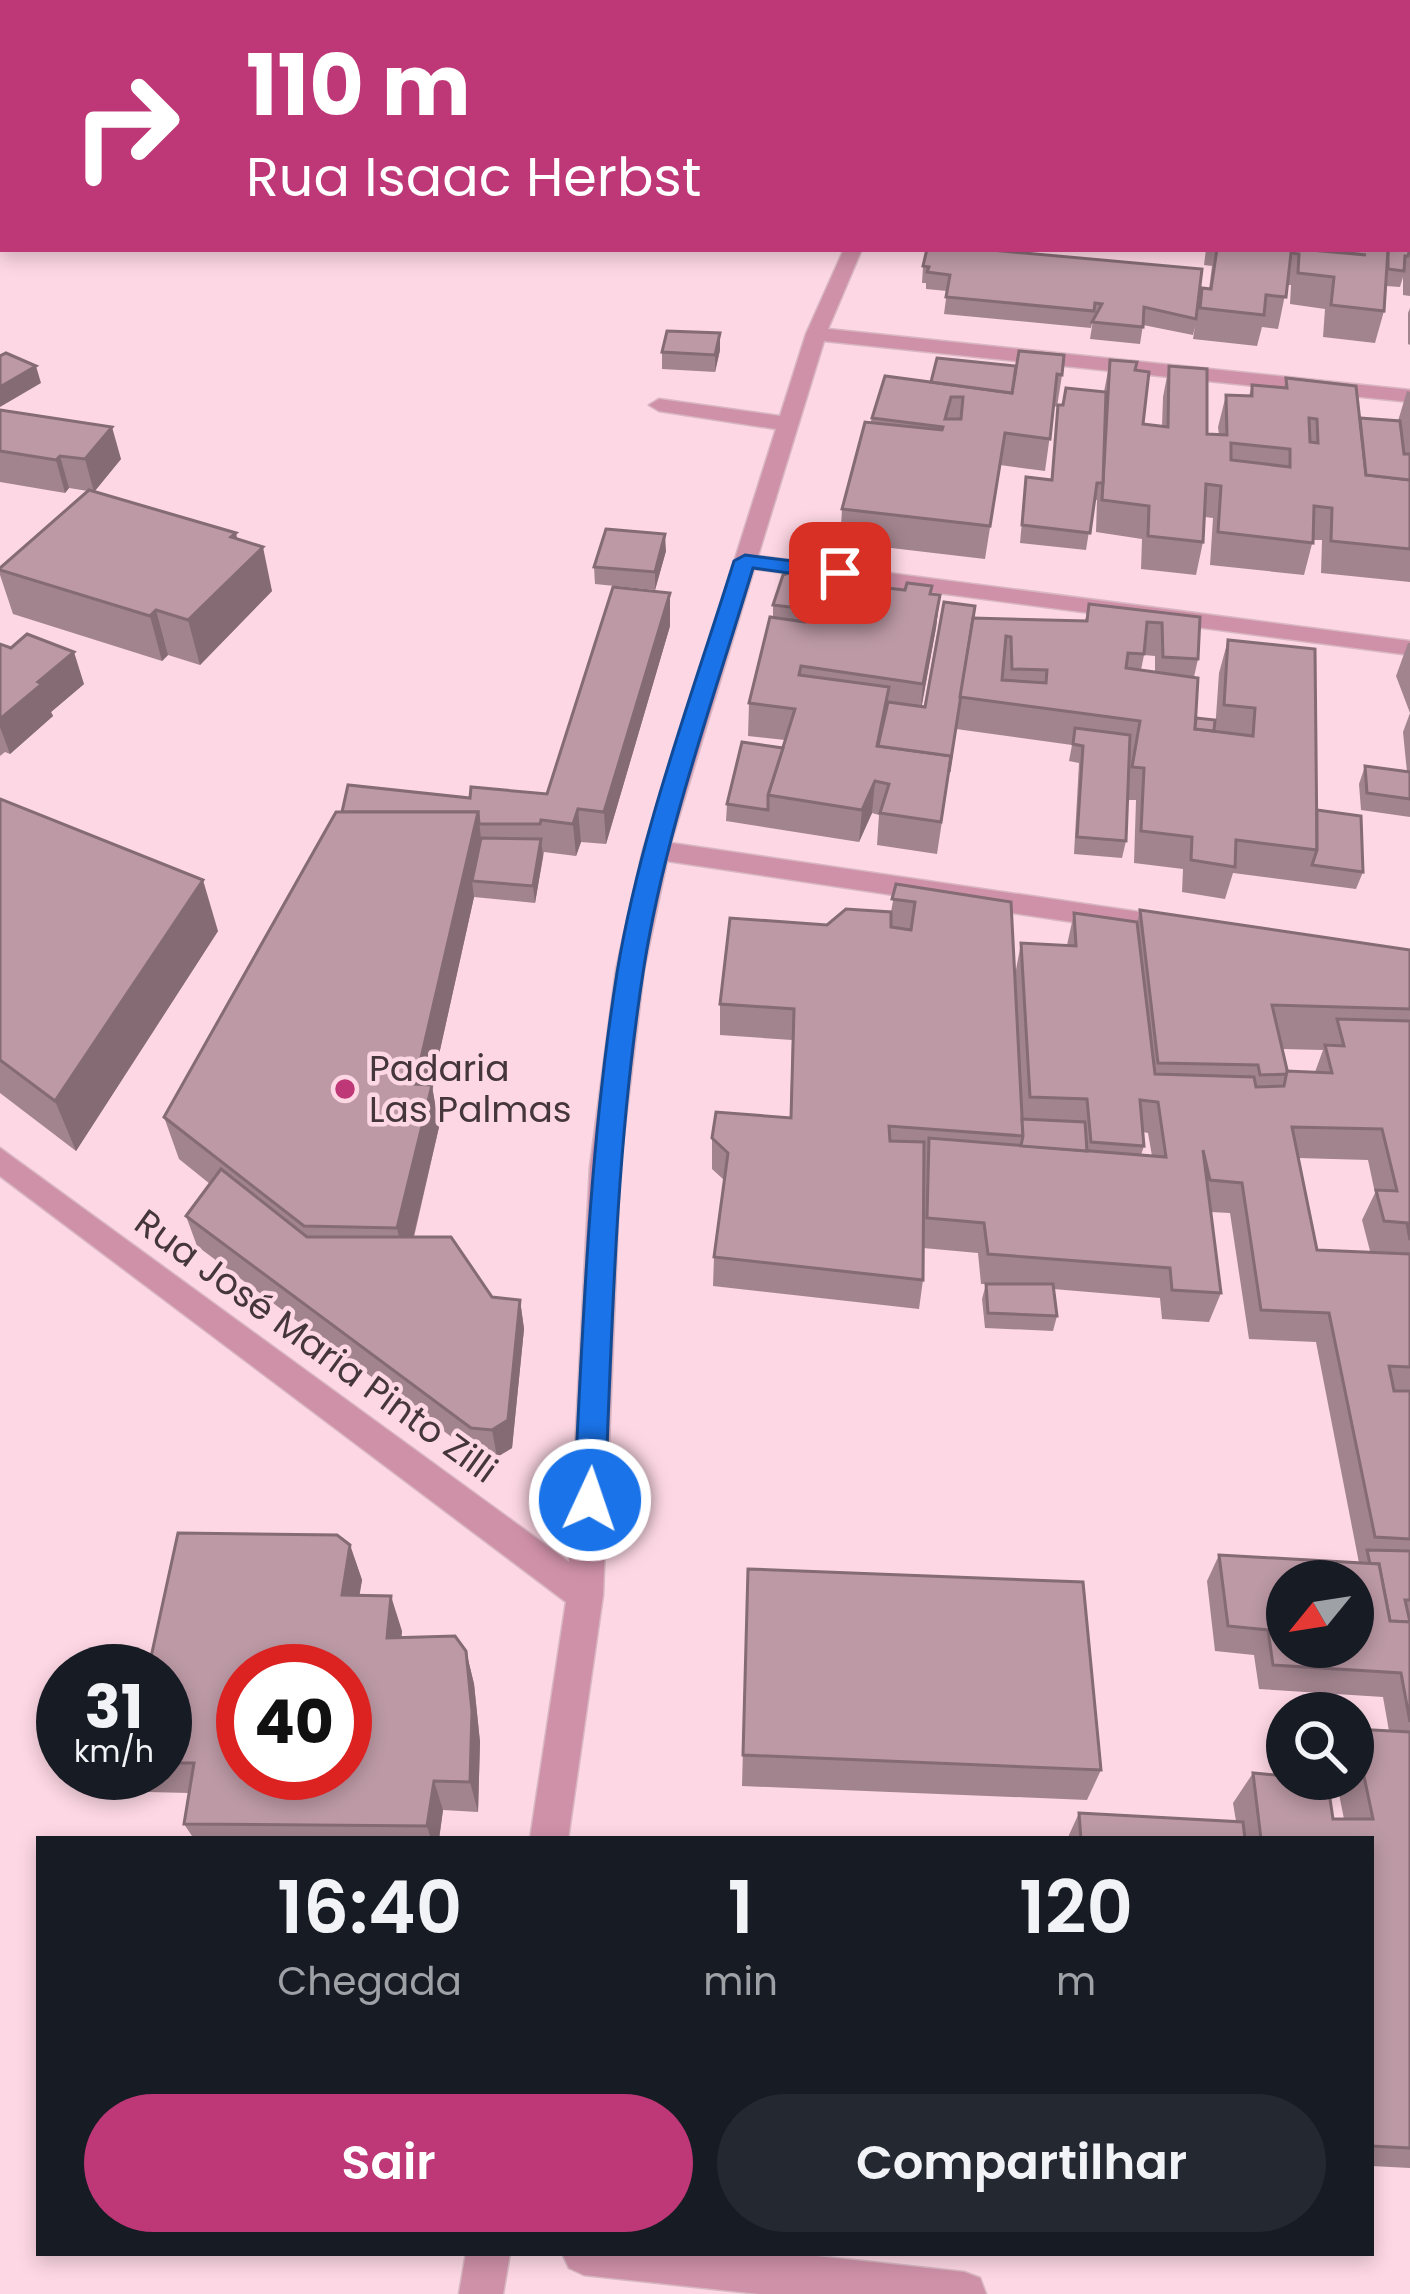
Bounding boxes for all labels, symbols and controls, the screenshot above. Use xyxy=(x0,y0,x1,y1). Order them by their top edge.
text: 110 m xyxy=(246,27,471,144)
icon: right xyxy=(48,48,204,204)
text: Rua Isaac Herbst xyxy=(246,139,701,215)
pin xyxy=(789,522,891,624)
icon: arrive xyxy=(807,540,873,606)
place label: Padaria Las Palmas xyxy=(369,1043,572,1135)
marker: Padaria Las Palmas xyxy=(332,1076,358,1102)
street label: Rua José Maria Pinto Zilli xyxy=(124,1197,508,1495)
position arrow xyxy=(527,1437,653,1563)
north arrow xyxy=(1266,1560,1374,1668)
map controls xyxy=(1266,1560,1374,1800)
speed limit sign: 40 xyxy=(216,1644,372,1800)
text: 31 xyxy=(85,1665,143,1749)
button: search xyxy=(1266,1692,1374,1800)
text: km/h xyxy=(74,1730,154,1773)
text: 16:40 xyxy=(277,1857,462,1958)
text: 1 xyxy=(728,1857,754,1958)
text: 120 xyxy=(1019,1857,1133,1958)
text: Chegada xyxy=(277,1954,462,2009)
text: min xyxy=(703,1954,778,2009)
text: m xyxy=(1056,1954,1096,2009)
button: Sair xyxy=(84,2094,693,2232)
button: Compartilhar xyxy=(717,2094,1326,2232)

